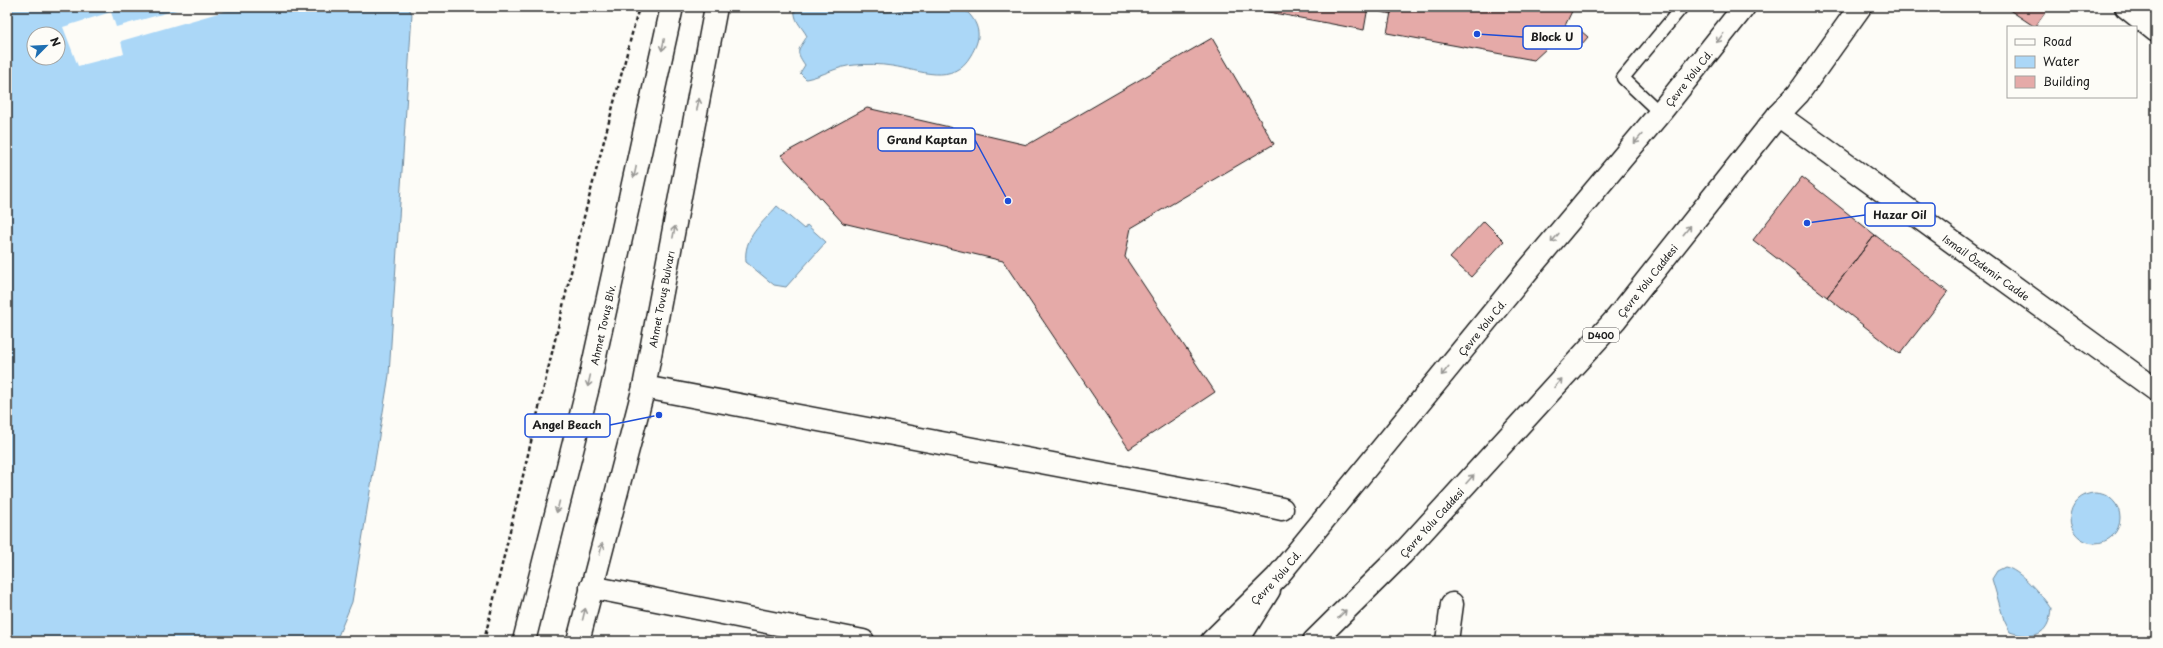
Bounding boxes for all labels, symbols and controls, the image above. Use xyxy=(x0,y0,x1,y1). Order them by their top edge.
north arrow xyxy=(26,26,66,66)
callout: Block U xyxy=(1523,26,1582,49)
legend xyxy=(2007,26,2137,98)
text: Block U xyxy=(1531,28,1573,45)
one-way arrow xyxy=(1716,32,1724,43)
text: Road xyxy=(2043,32,2072,50)
text: N xyxy=(46,34,65,49)
one-way arrow xyxy=(659,38,667,51)
street label: Çevre Yolu Cd. xyxy=(1661,46,1715,109)
text: Water xyxy=(2043,52,2080,70)
text: Building xyxy=(2043,72,2090,90)
one-way arrow xyxy=(694,98,702,111)
callout: Grand Kaptan xyxy=(878,128,975,151)
text: Grand Kaptan xyxy=(887,131,968,148)
one-way arrow xyxy=(1634,134,1643,144)
one-way arrow xyxy=(631,165,639,178)
callout: Hazar Oil xyxy=(1865,203,1935,226)
text: Hazar Oil xyxy=(1873,206,1927,223)
one-way arrow xyxy=(1682,224,1691,235)
one-way arrow xyxy=(670,225,678,238)
street label: Ismail Ôzdemir Cadde xyxy=(1940,230,2033,303)
one-way arrow xyxy=(1550,233,1559,244)
street label: Çevre Yolu Caddesi xyxy=(1613,240,1681,320)
street label: Ahmet Tovuş Bulvarı xyxy=(644,249,677,349)
street label: Ahmet Tovuş Blv. xyxy=(586,283,618,366)
street label: Çevre Yolu Cd. xyxy=(1454,296,1509,358)
road number: D400 xyxy=(1583,328,1619,342)
one-way arrow xyxy=(1441,366,1450,377)
one-way arrow xyxy=(585,374,593,387)
one-way arrow xyxy=(1553,377,1562,388)
callout: Angel Beach xyxy=(525,414,610,437)
text: Angel Beach xyxy=(533,416,602,433)
one-way arrow xyxy=(1466,474,1475,484)
street label: Çevre Yolu Caddesi xyxy=(1395,484,1467,560)
one-way arrow xyxy=(553,500,561,513)
one-way arrow xyxy=(598,543,605,556)
street label: Çevre Yolu Cd. xyxy=(1246,547,1304,607)
one-way arrow xyxy=(581,608,589,621)
one-way arrow xyxy=(1337,609,1347,618)

